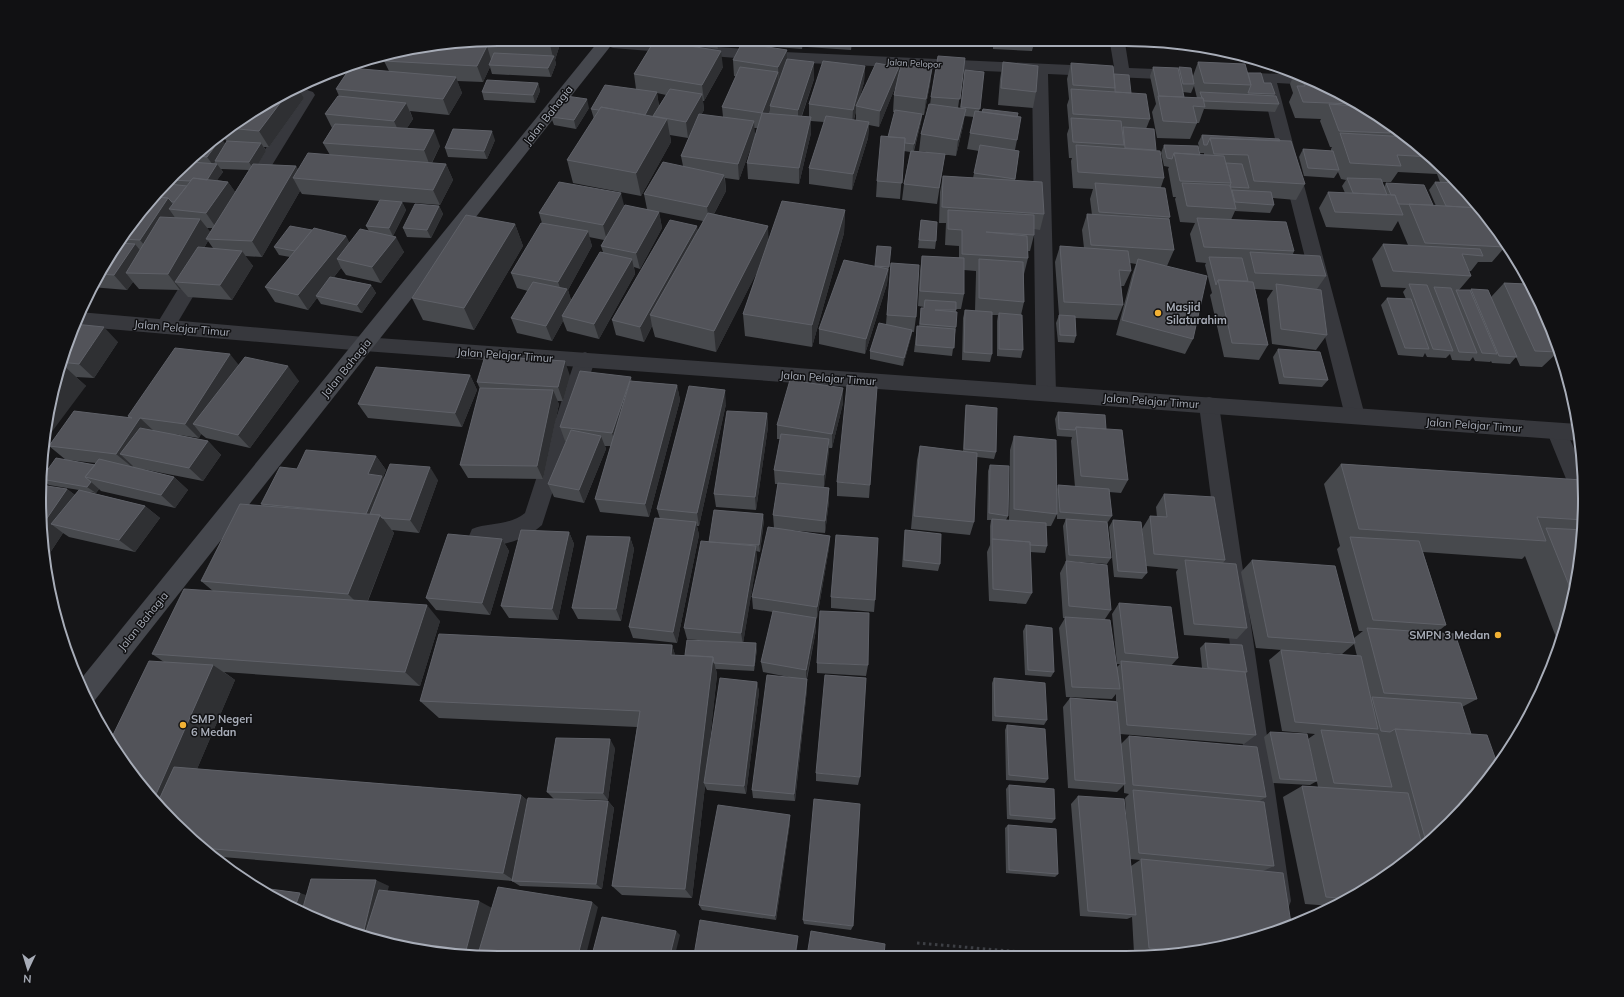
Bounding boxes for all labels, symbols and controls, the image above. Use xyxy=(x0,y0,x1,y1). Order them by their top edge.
street label: Jalan Pelopor xyxy=(886,56,943,70)
street label: Jalan Bahagia xyxy=(520,82,576,148)
place label: Masjid Silaturahim xyxy=(1166,300,1227,327)
marker: Masjid Silaturahim xyxy=(1153,308,1163,318)
street label: Jalan Pelajar Timur xyxy=(133,317,231,339)
street label: Jalan Bahagia xyxy=(318,336,374,400)
street label: Jalan Pelajar Timur xyxy=(457,345,553,365)
street label: Jalan Pelajar Timur xyxy=(780,368,876,388)
street label: Jalan Pelajar Timur xyxy=(1103,391,1199,411)
street label: Jalan Pelajar Timur xyxy=(1426,415,1522,435)
street label: Jalan Bahagia xyxy=(115,589,171,653)
place label: SMPN 3 Medan xyxy=(1409,628,1490,642)
marker: SMPN 3 Medan xyxy=(1493,630,1503,640)
place label: SMP Negeri 6 Medan xyxy=(191,712,253,739)
marker: SMP Negeri 6 Medan xyxy=(178,720,188,730)
north arrow xyxy=(8,949,48,989)
text: N xyxy=(23,972,32,986)

